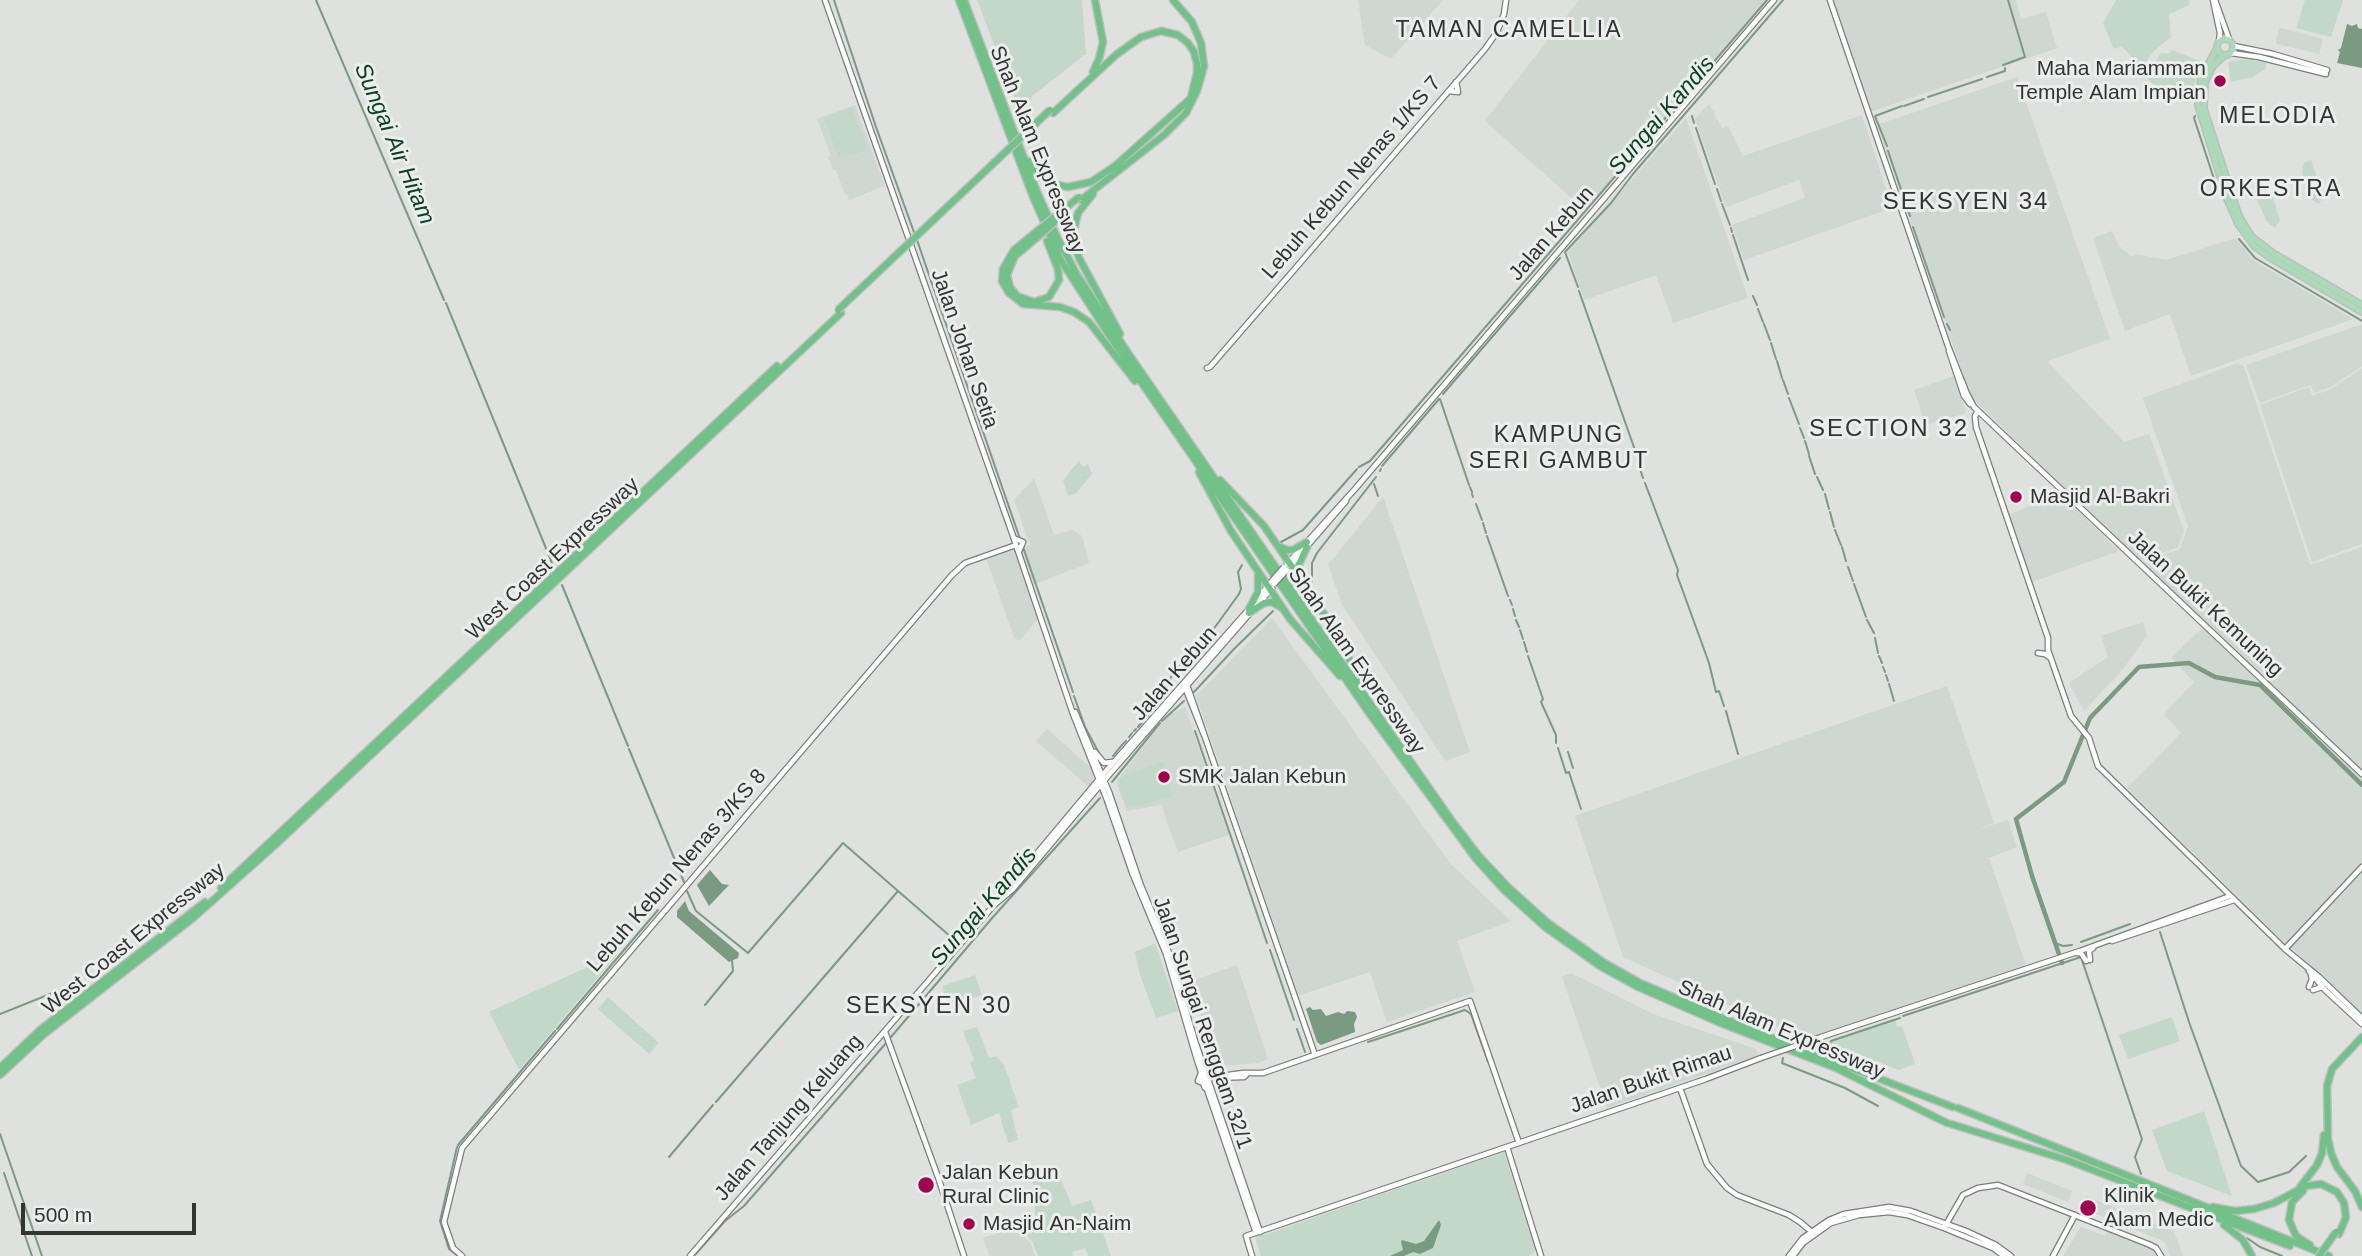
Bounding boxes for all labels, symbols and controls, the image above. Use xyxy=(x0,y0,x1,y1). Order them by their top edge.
district label: TAMAN CAMELLIA xyxy=(1397,17,1621,45)
street label: Shah Alam Expressway xyxy=(984,42,1090,258)
water label: Sungai Kandis xyxy=(1603,51,1721,181)
place label: Maha Mariamman Temple Alam Impian xyxy=(2016,56,2206,106)
water label: Sungai Air Hitam xyxy=(348,59,440,229)
street label: Lebuh Kebun Nenas 1/KS 7 xyxy=(1257,71,1447,285)
marker: Maha Mariamman Temple Alam Impian xyxy=(2212,73,2228,89)
district label: MELODIA xyxy=(2220,103,2336,131)
district label: ORKESTRA xyxy=(2201,176,2341,204)
street label: Jalan Kebun xyxy=(1504,182,1600,286)
district label: SEKSYEN 34 xyxy=(1884,188,2048,216)
street label: Jalan Johan Setia xyxy=(925,266,1003,432)
district label: SECTION 32 xyxy=(1810,415,1968,443)
district label: KAMPUNG SERI GAMBUT xyxy=(1470,422,1648,476)
street label: West Coast Expressway xyxy=(461,472,645,646)
place label: Masjid Al-Bakri xyxy=(2030,484,2170,510)
marker: Masjid Al-Bakri xyxy=(2008,489,2024,505)
street label: Jalan Bukit Kemuning xyxy=(2122,526,2288,682)
street label: Shah Alam Expressway xyxy=(1282,563,1430,759)
street label: Jalan Kebun xyxy=(1127,622,1223,726)
street label: Lebuh Kebun Nenas 3/KS 8 xyxy=(582,764,772,978)
place label: SMK Jalan Kebun xyxy=(1178,764,1346,790)
marker: SMK Jalan Kebun xyxy=(1156,769,1172,785)
water label: Sungai Kandis xyxy=(925,842,1043,972)
street label: West Coast Expressway xyxy=(38,858,230,1020)
street label: Jalan Sungai Renggam 32/1 xyxy=(1147,894,1257,1152)
street label: Shah Alam Expressway xyxy=(1674,975,1888,1085)
district label: SEKSYEN 30 xyxy=(847,992,1011,1020)
street label: Jalan Tanjung Keluang xyxy=(710,1030,868,1206)
street label: Jalan Bukit Rimau xyxy=(1567,1041,1735,1119)
place label: Jalan Kebun Rural Clinic xyxy=(942,1160,1059,1210)
marker: Jalan Kebun Rural Clinic xyxy=(916,1175,936,1195)
place label: Klinik Alam Medic xyxy=(2104,1183,2214,1233)
scale bar xyxy=(24,1190,200,1234)
marker: Klinik Alam Medic xyxy=(2078,1198,2098,1218)
text: 500 m xyxy=(34,1203,92,1226)
place label: Masjid An-Naim xyxy=(983,1211,1131,1237)
marker: Masjid An-Naim xyxy=(961,1216,977,1232)

